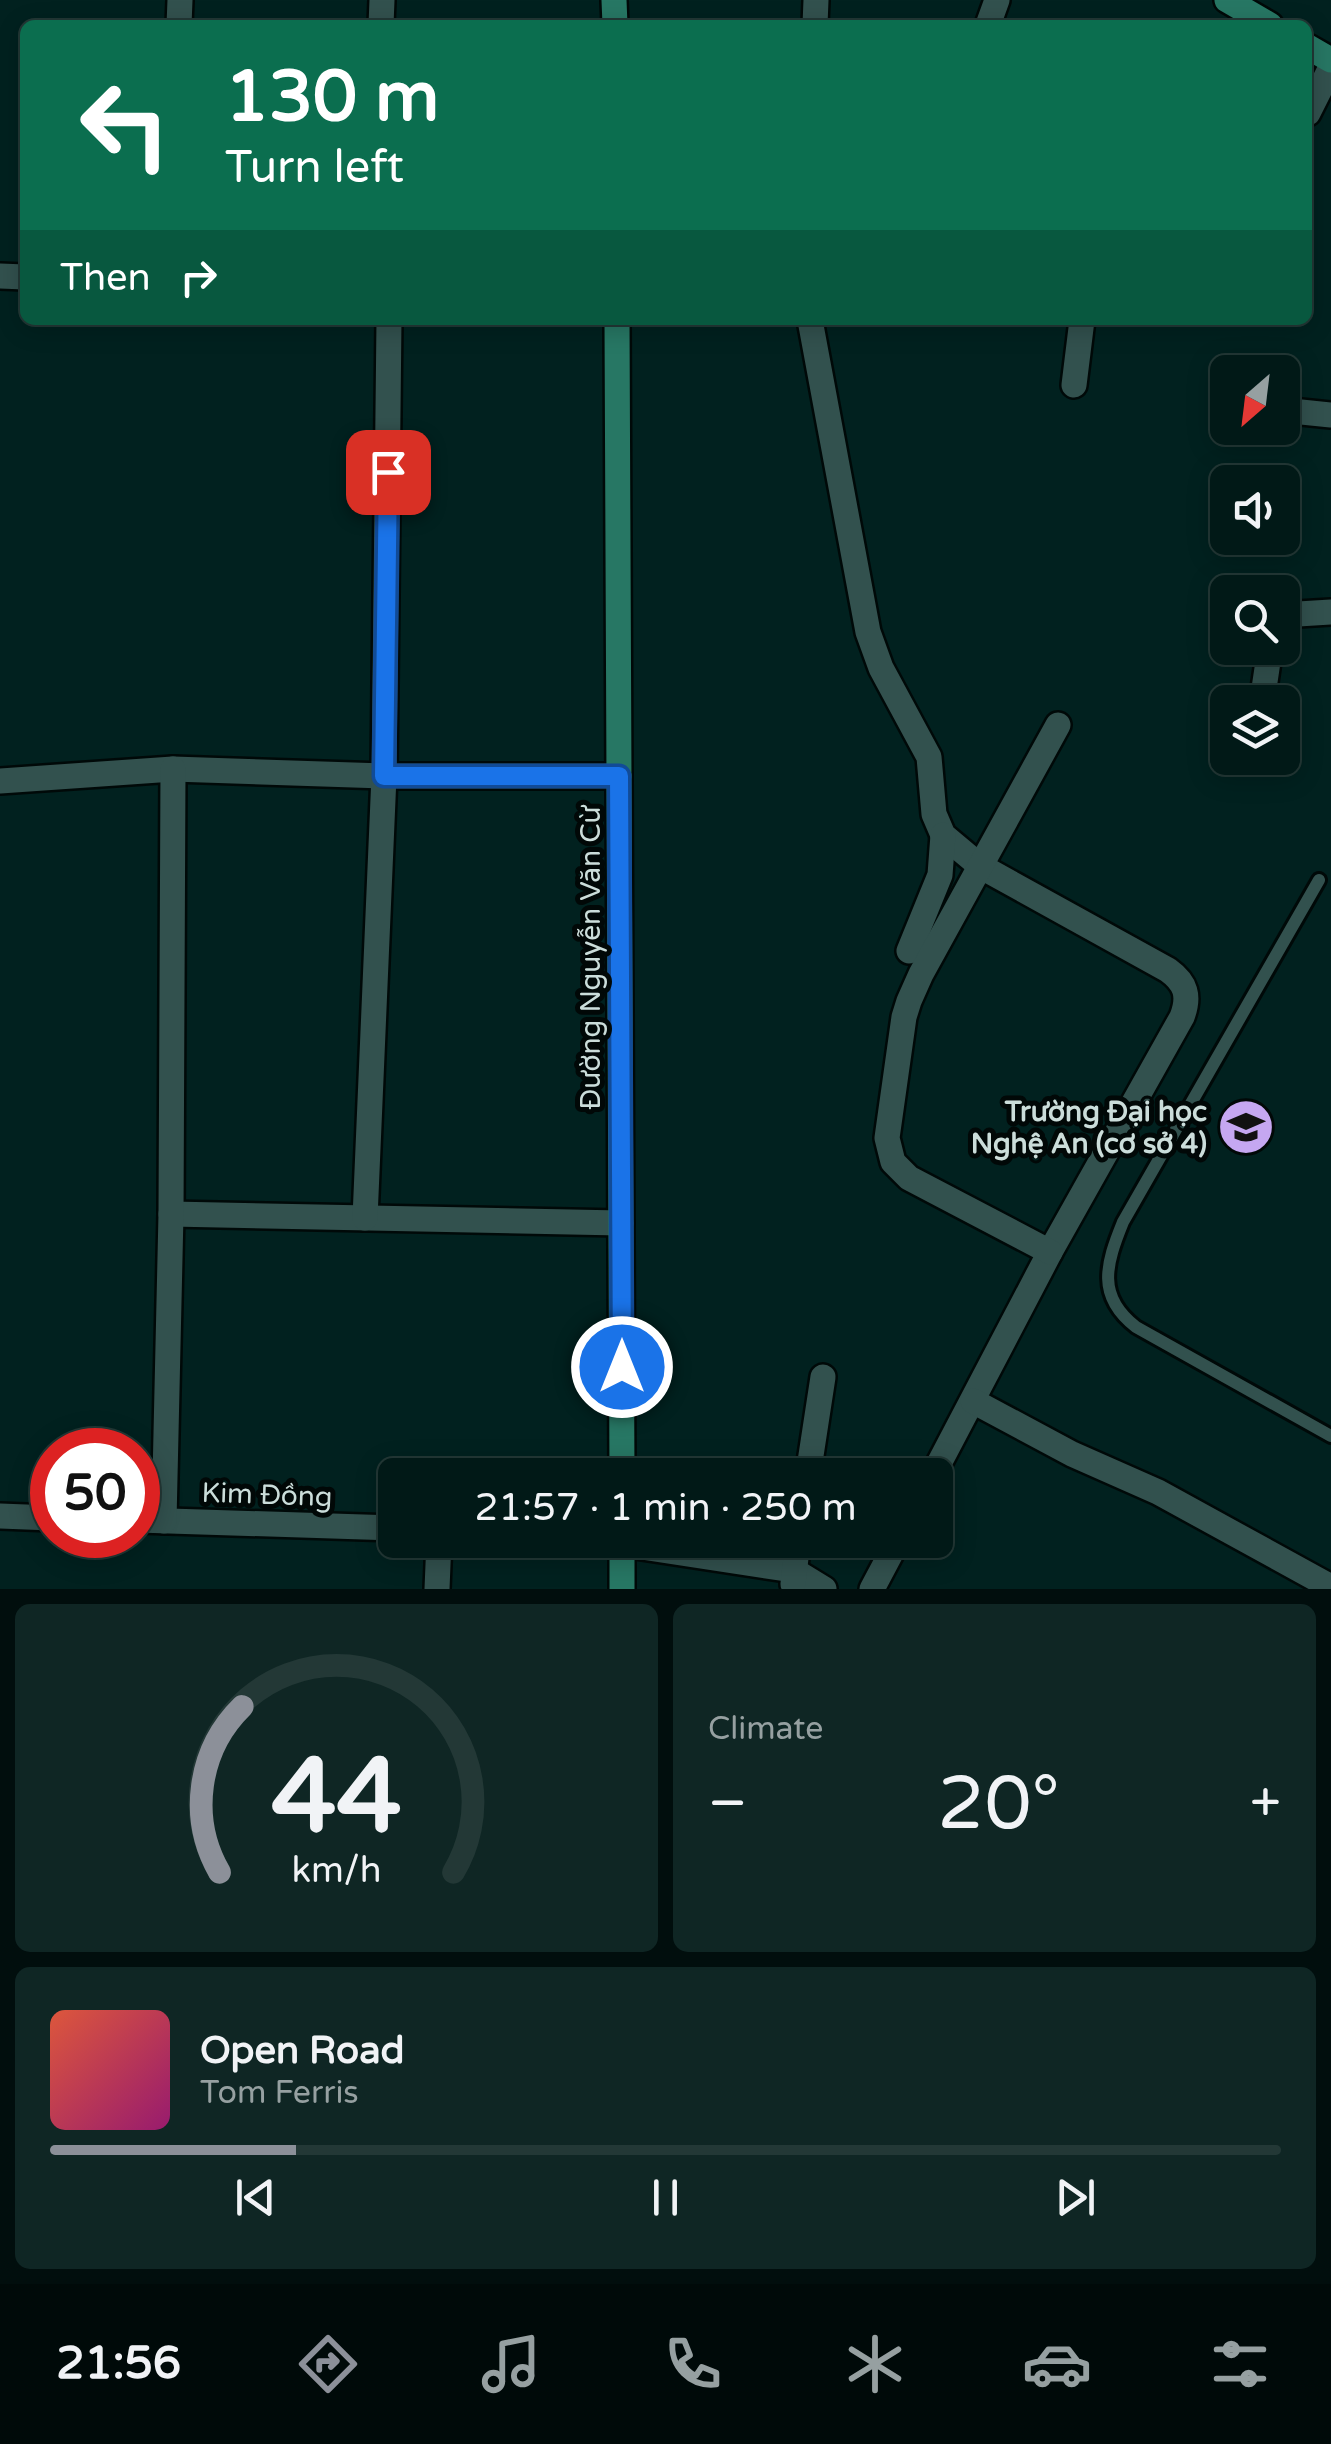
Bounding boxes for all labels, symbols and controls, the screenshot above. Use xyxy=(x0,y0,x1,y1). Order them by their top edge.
text: 130 m xyxy=(225,56,439,140)
icon: left xyxy=(60,60,190,190)
text: Turn left xyxy=(225,141,404,195)
icon: right xyxy=(171,250,226,305)
text: Then xyxy=(60,255,151,301)
north arrow xyxy=(1210,355,1300,445)
map controls xyxy=(1210,355,1300,775)
pin xyxy=(346,430,431,515)
icon: arrive xyxy=(361,445,416,500)
button: sound xyxy=(1210,465,1300,555)
button: search xyxy=(1210,575,1300,665)
button: layers xyxy=(1210,685,1300,775)
street label: Đường Nguyễn Văn Cừ xyxy=(574,805,608,1110)
place label: Trường Đại học Nghệ An (cơ sở 4) xyxy=(971,1095,1207,1161)
school or university icon: Trường Đại học Nghệ An (cơ sở 4) xyxy=(1216,1097,1276,1157)
position arrow xyxy=(570,1315,674,1419)
speed limit sign: 50 xyxy=(30,1428,160,1558)
street label: Kim Đồng xyxy=(201,1476,333,1514)
text: 21:57 · 1 min · 250 m xyxy=(474,1485,857,1531)
text: Climate xyxy=(708,1710,823,1748)
text: 44 xyxy=(271,1735,402,1860)
text: 20° xyxy=(937,1759,1060,1849)
text: − xyxy=(708,1771,747,1837)
text: + xyxy=(1250,1771,1281,1837)
text: km/h xyxy=(292,1849,381,1892)
text: Open Road xyxy=(200,2028,405,2074)
text: Tom Ferris xyxy=(200,2074,359,2112)
icon: previous xyxy=(228,2170,283,2225)
icon: pause xyxy=(638,2170,693,2225)
icon: next xyxy=(1048,2170,1103,2225)
icon: directions xyxy=(293,2329,363,2399)
icon: music xyxy=(476,2329,546,2399)
icon: phone xyxy=(658,2329,728,2399)
icon: climate xyxy=(840,2329,910,2399)
icon: car xyxy=(1022,2329,1092,2399)
icon: filters xyxy=(1205,2329,1275,2399)
text: 21:56 xyxy=(56,2337,181,2391)

